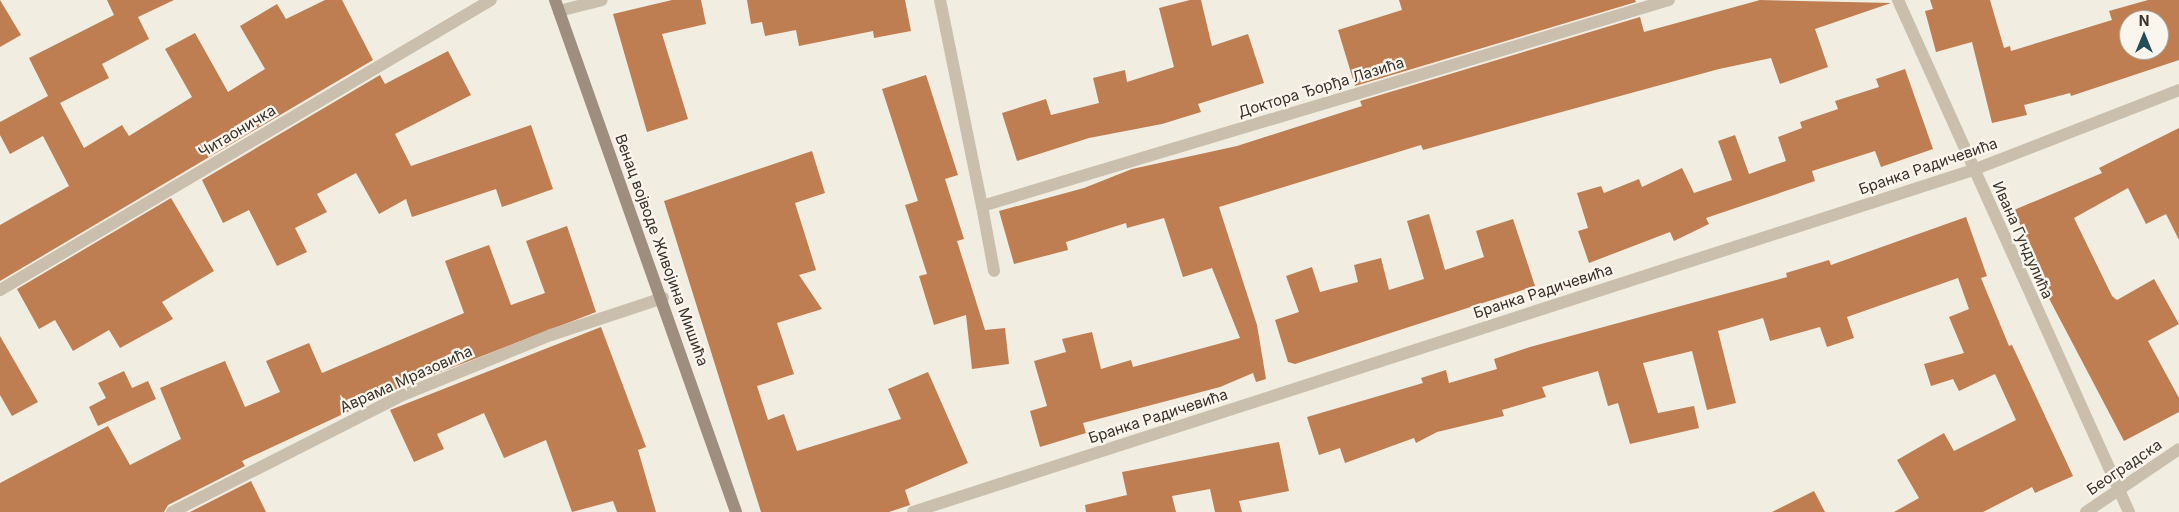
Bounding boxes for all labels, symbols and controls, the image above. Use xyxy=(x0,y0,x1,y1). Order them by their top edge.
north arrow xyxy=(2119,10,2169,60)
text: N xyxy=(2139,12,2149,29)
street label: Доктора Ђорђа Лазића xyxy=(1236,53,1406,121)
street label: Читаоничка xyxy=(195,101,279,161)
street label: Венац војводе Живојина Мишића xyxy=(612,132,712,368)
street label: Бранка Радичевића xyxy=(1856,134,2000,198)
street label: Ивана Гундулића xyxy=(1989,178,2057,302)
street label: Бранка Радичевића xyxy=(1471,260,1615,322)
street label: Аврама Мразовића xyxy=(337,342,475,416)
street label: Бранка Радичевића xyxy=(1086,385,1230,447)
street label: Београдска xyxy=(2083,435,2165,499)

